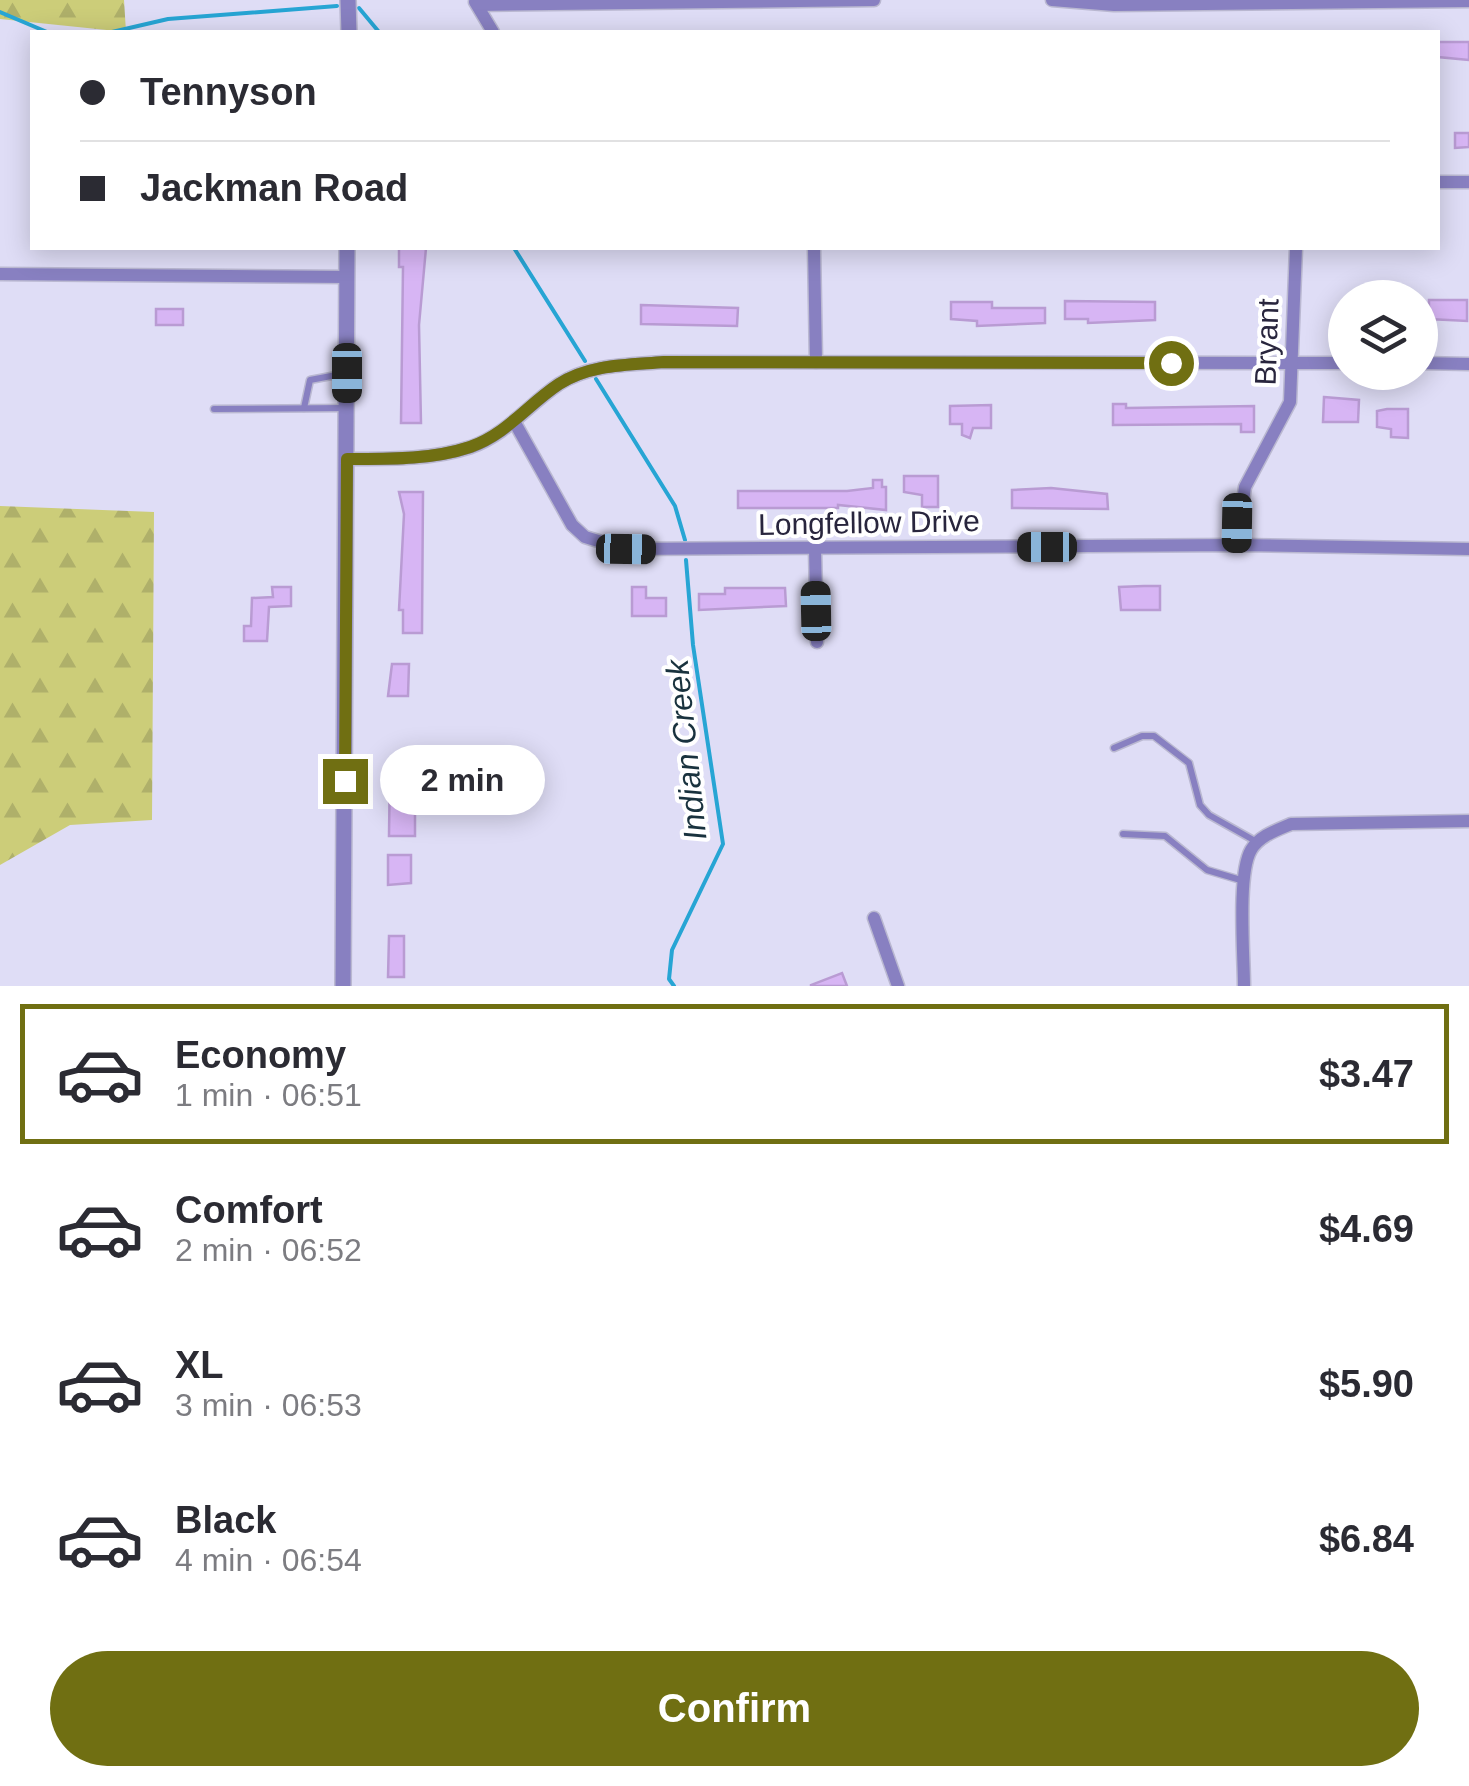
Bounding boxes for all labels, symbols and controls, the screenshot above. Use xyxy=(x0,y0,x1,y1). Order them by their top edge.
text: Tennyson xyxy=(140,71,317,113)
text: Jackman Road xyxy=(140,167,408,209)
map controls xyxy=(1328,280,1438,390)
button: layers xyxy=(1328,280,1438,390)
street label: Bryant xyxy=(1248,297,1285,386)
route start xyxy=(1149,341,1194,386)
car xyxy=(332,343,362,403)
car xyxy=(1221,493,1253,553)
street label: Longfellow Drive xyxy=(758,504,980,541)
car xyxy=(1017,532,1077,562)
car xyxy=(596,533,656,565)
car xyxy=(800,581,832,641)
water label: Indian Creek xyxy=(658,656,713,842)
callout: 2 min xyxy=(380,746,545,816)
route end xyxy=(323,759,368,804)
text: 2 min xyxy=(421,762,504,798)
icon: car xyxy=(55,1029,145,1119)
text: Economy xyxy=(175,1034,346,1076)
text: $3.47 xyxy=(1319,1053,1414,1095)
text: 1 min · 06:51 xyxy=(175,1077,362,1113)
icon: car xyxy=(55,1184,145,1274)
text: Comfort xyxy=(175,1189,323,1231)
text: $4.69 xyxy=(1319,1208,1414,1250)
text: 2 min · 06:52 xyxy=(175,1232,362,1268)
icon: car xyxy=(55,1339,145,1429)
text: XL xyxy=(175,1344,224,1386)
text: $5.90 xyxy=(1319,1363,1414,1405)
text: 3 min · 06:53 xyxy=(175,1387,362,1423)
icon: car xyxy=(55,1494,145,1584)
text: Black xyxy=(175,1499,276,1541)
text: $6.84 xyxy=(1319,1518,1414,1560)
text: 4 min · 06:54 xyxy=(175,1542,362,1578)
button: Confirm xyxy=(50,1651,1419,1766)

